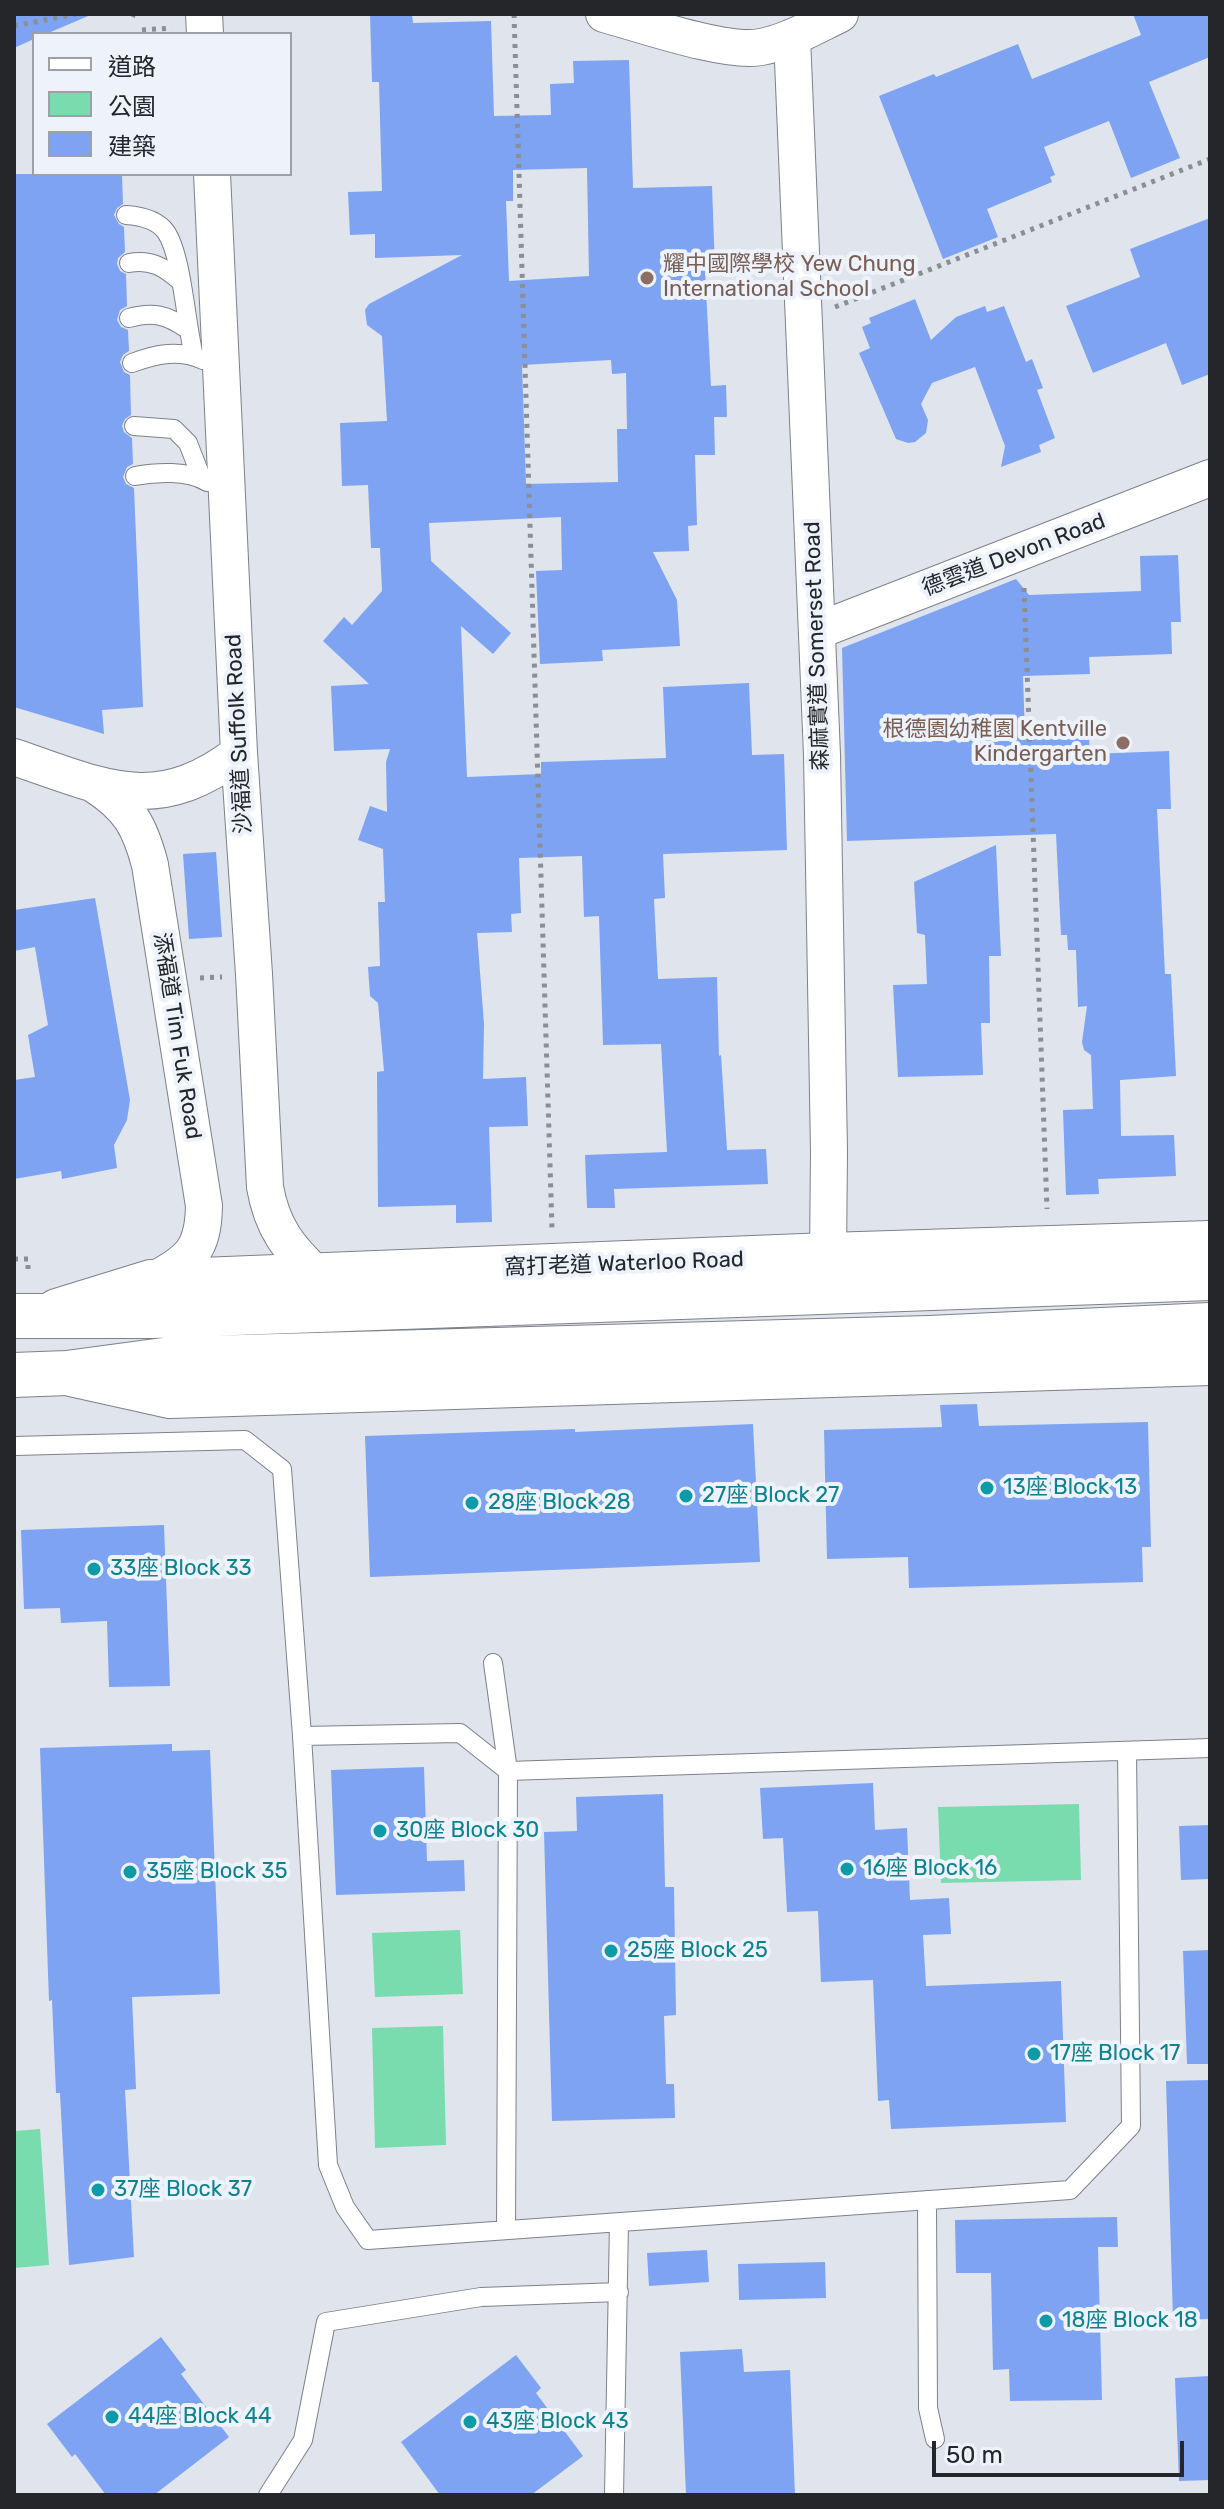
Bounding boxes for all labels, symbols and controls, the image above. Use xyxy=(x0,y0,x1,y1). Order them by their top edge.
legend xyxy=(32,32,292,176)
text: 道路 xyxy=(108,53,156,81)
text: 公園 xyxy=(108,93,156,121)
text: 建築 xyxy=(108,133,156,161)
place label: 耀中國際學校 Yew Chung International School xyxy=(663,252,916,304)
marker: 耀中國際學校 Yew Chung International School xyxy=(638,269,656,287)
street label: 德雲道 Devon Road xyxy=(919,508,1109,602)
street label: 森麻實道 Somerset Road xyxy=(799,521,835,771)
street label: 沙福道 Suffolk Road xyxy=(221,633,257,835)
place label: 根德園幼稚園 Kentville Kindergarten xyxy=(882,717,1107,768)
marker: 根德園幼稚園 Kentville Kindergarten xyxy=(1114,734,1132,752)
street label: 添福道 Tim Fuk Road xyxy=(148,931,206,1141)
street label: 窩打老道 Waterloo Road xyxy=(504,1247,744,1281)
place label: 13座 Block 13 xyxy=(1003,1475,1137,1501)
marker: 13座 Block 13 xyxy=(978,1479,996,1497)
place label: 27座 Block 27 xyxy=(702,1483,839,1509)
marker: 27座 Block 27 xyxy=(677,1487,695,1505)
place label: 28座 Block 28 xyxy=(488,1490,631,1516)
marker: 28座 Block 28 xyxy=(463,1494,481,1512)
place label: 33座 Block 33 xyxy=(110,1556,252,1582)
marker: 33座 Block 33 xyxy=(85,1560,103,1578)
place label: 30座 Block 30 xyxy=(396,1818,539,1844)
marker: 30座 Block 30 xyxy=(371,1822,389,1840)
place label: 16座 Block 16 xyxy=(863,1856,997,1882)
place label: 35座 Block 35 xyxy=(146,1859,288,1885)
marker: 16座 Block 16 xyxy=(838,1860,856,1878)
marker: 35座 Block 35 xyxy=(121,1863,139,1881)
place label: 25座 Block 25 xyxy=(627,1938,768,1964)
marker: 25座 Block 25 xyxy=(602,1942,620,1960)
place label: 17座 Block 17 xyxy=(1050,2041,1180,2067)
marker: 17座 Block 17 xyxy=(1025,2045,1043,2063)
place label: 37座 Block 37 xyxy=(114,2177,252,2203)
marker: 37座 Block 37 xyxy=(89,2181,107,2199)
place label: 18座 Block 18 xyxy=(1062,2308,1198,2334)
marker: 18座 Block 18 xyxy=(1037,2312,1055,2330)
place label: 44座 Block 44 xyxy=(128,2404,272,2430)
marker: 44座 Block 44 xyxy=(103,2408,121,2426)
place label: 43座 Block 43 xyxy=(486,2409,629,2435)
marker: 43座 Block 43 xyxy=(461,2413,479,2431)
scale bar xyxy=(936,2425,1188,2475)
text: 50 m xyxy=(946,2441,1003,2469)

